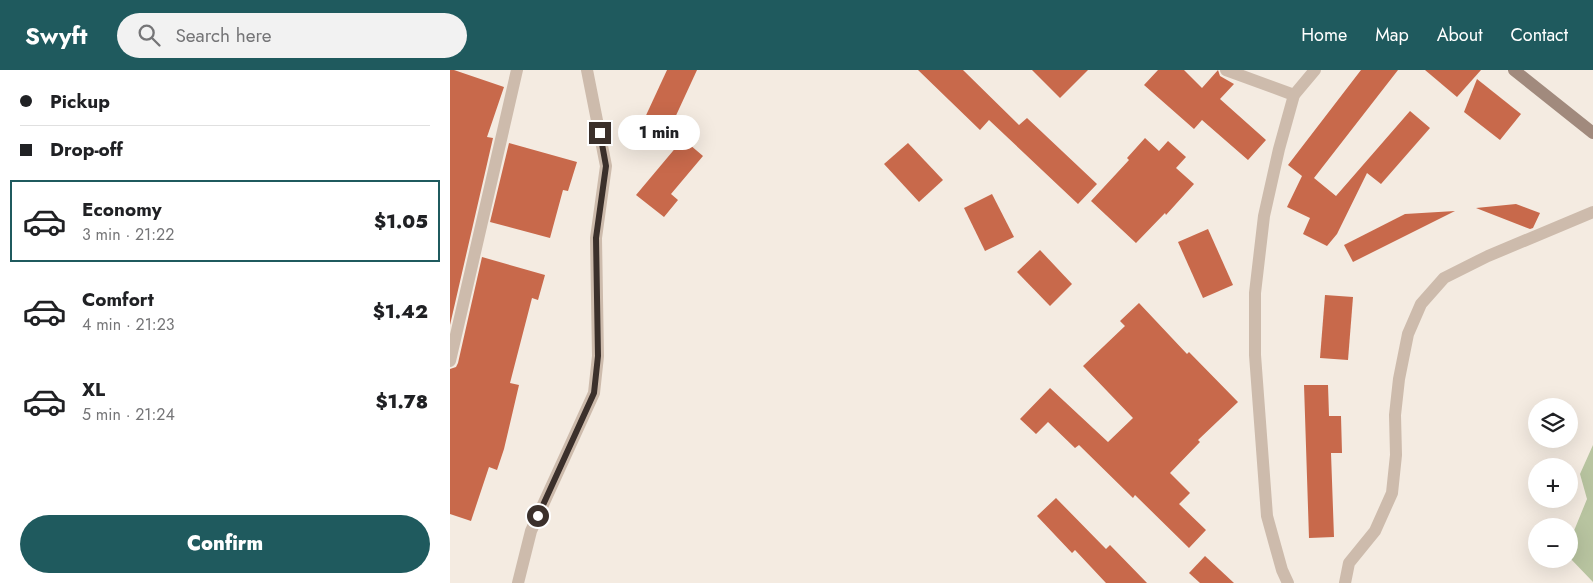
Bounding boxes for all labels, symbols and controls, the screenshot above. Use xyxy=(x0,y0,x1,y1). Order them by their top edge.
search box xyxy=(117,13,467,58)
text: Swyft xyxy=(25,18,87,53)
icon: search xyxy=(135,21,163,49)
text: Search here xyxy=(175,22,272,49)
text: Home xyxy=(1301,22,1347,48)
text: Map xyxy=(1375,22,1409,48)
text: About xyxy=(1437,22,1482,48)
text: Contact xyxy=(1510,22,1568,48)
text: Pickup xyxy=(50,88,110,115)
callout: 1 min xyxy=(618,116,700,150)
text: 1 min xyxy=(639,121,679,144)
route end xyxy=(589,122,611,144)
text: Drop-off xyxy=(50,136,123,163)
text: Economy xyxy=(82,196,162,223)
icon: car xyxy=(22,199,67,244)
text: $1.05 xyxy=(374,208,428,235)
text: 3 min · 21:22 xyxy=(82,223,174,246)
text: Comfort xyxy=(82,286,154,313)
icon: car xyxy=(22,289,67,334)
text: $1.42 xyxy=(373,298,428,325)
text: 4 min · 21:23 xyxy=(82,313,175,336)
text: XL xyxy=(82,376,105,403)
icon: car xyxy=(22,379,67,424)
text: $1.78 xyxy=(375,388,428,415)
map controls xyxy=(1528,398,1578,568)
button: layers xyxy=(1528,398,1578,448)
text: 5 min · 21:24 xyxy=(82,403,175,426)
button: + xyxy=(1528,458,1578,508)
route start xyxy=(527,505,549,527)
button: Confirm xyxy=(20,515,430,573)
button: − xyxy=(1528,518,1578,568)

